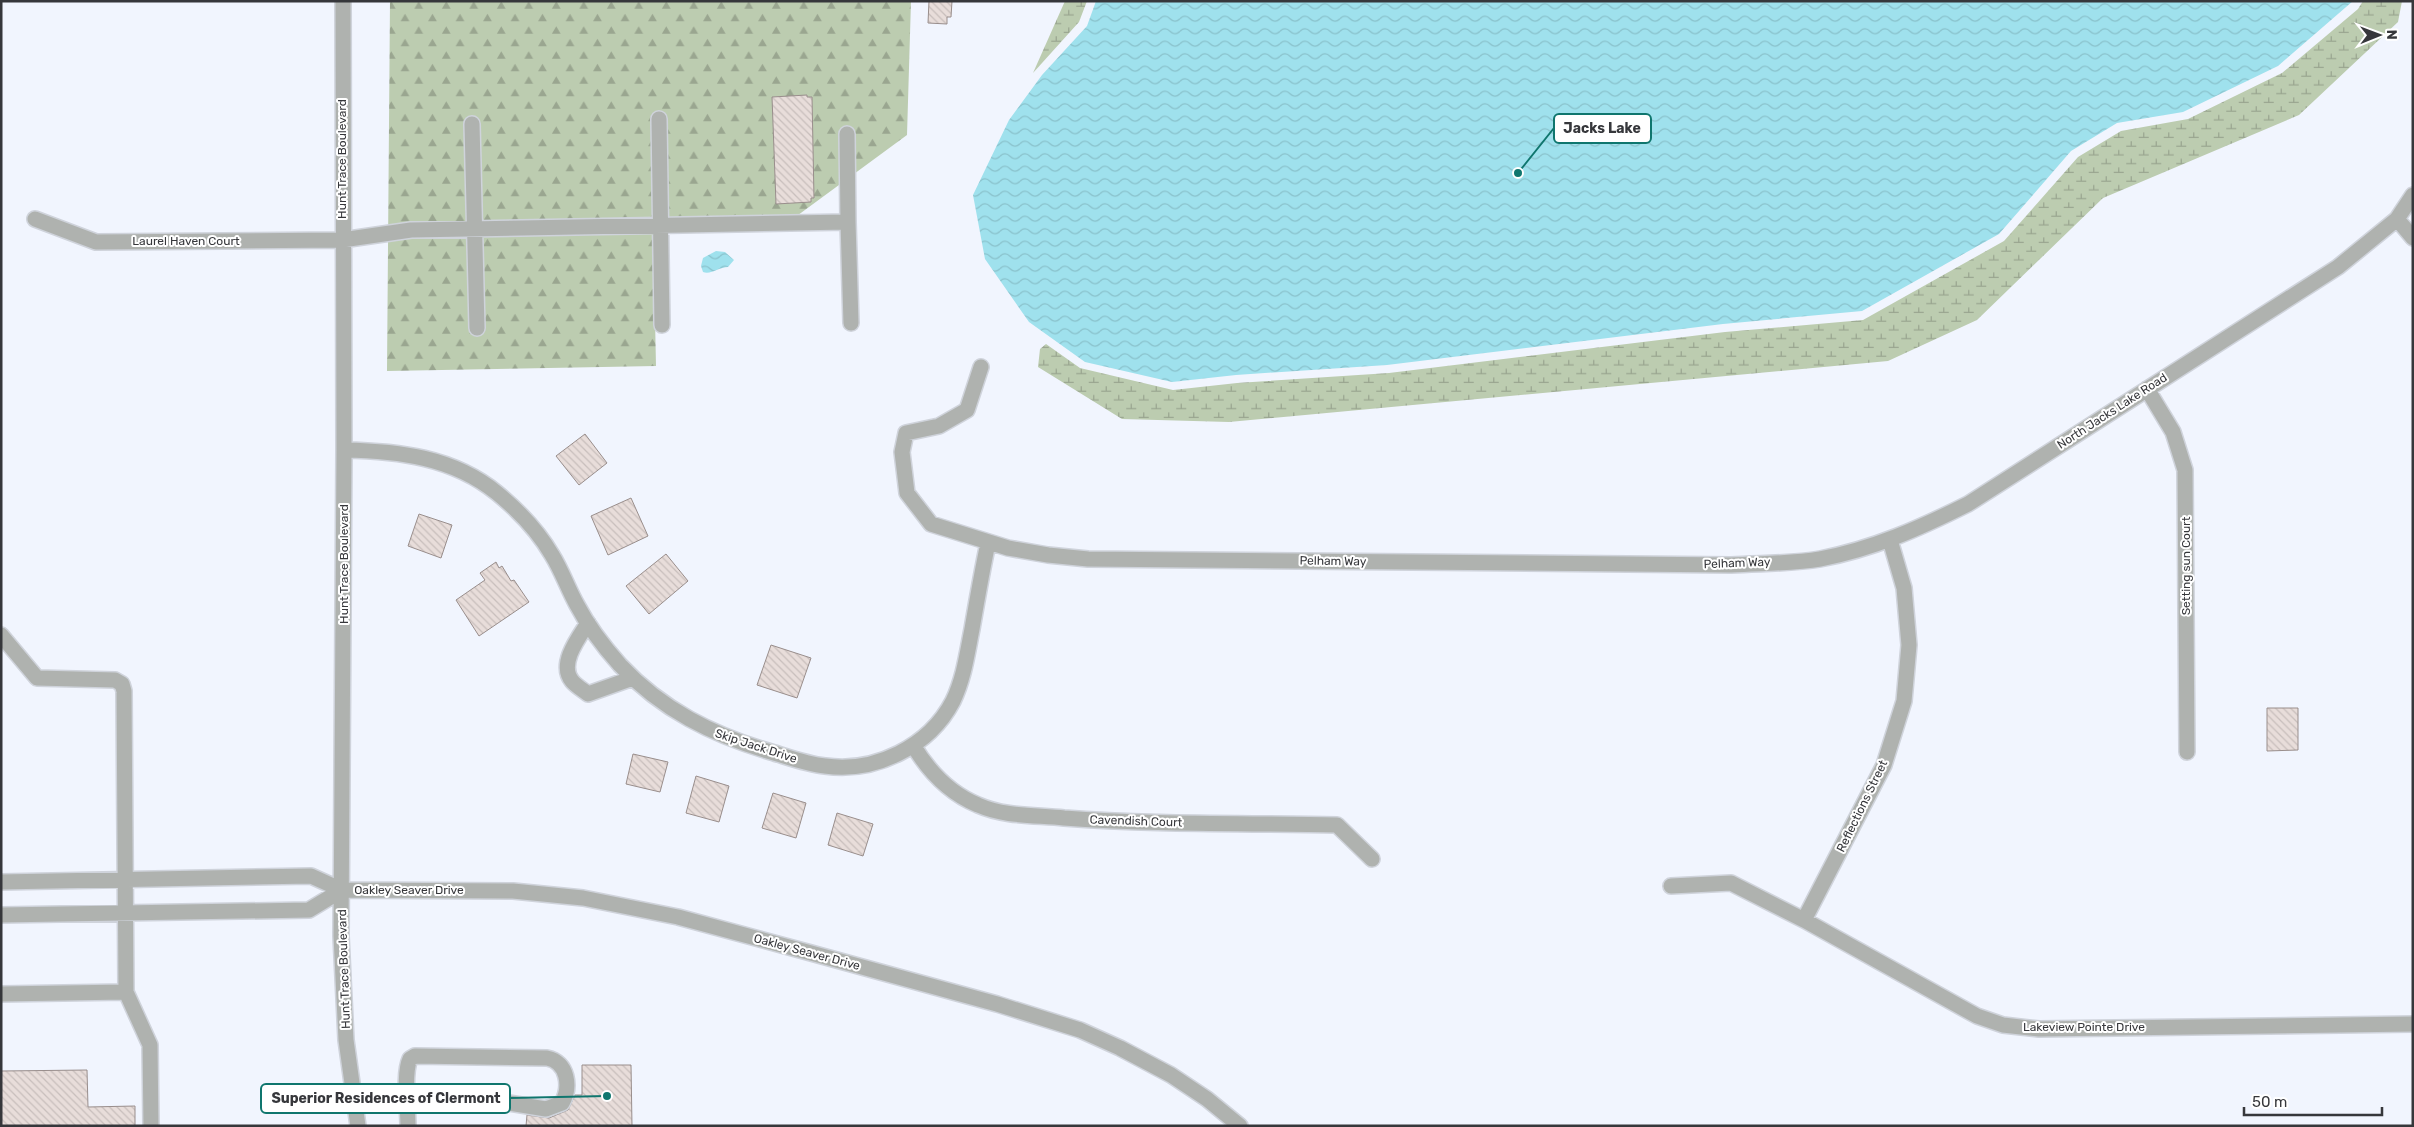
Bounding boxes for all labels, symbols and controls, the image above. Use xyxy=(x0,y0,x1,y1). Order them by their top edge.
north arrow xyxy=(2354,10,2404,60)
text: N xyxy=(2383,30,2400,40)
street label: Hunt Trace Boulevard xyxy=(335,99,349,219)
callout: Jacks Lake xyxy=(1554,114,1651,143)
text: Jacks Lake xyxy=(1563,120,1641,137)
street label: Laurel Haven Court xyxy=(132,234,240,248)
street label: North Jacks Lake Road xyxy=(2054,370,2170,452)
street label: Hunt Trace Boulevard xyxy=(337,504,351,624)
street label: Setting sun Court xyxy=(2179,516,2193,615)
street label: Pelham Way xyxy=(1299,553,1367,569)
street label: Pelham Way xyxy=(1703,555,1771,571)
street label: Skip Jack Drive xyxy=(713,726,799,766)
street label: Reflections Street xyxy=(1834,757,1890,854)
street label: Cavendish Court xyxy=(1089,812,1183,830)
street label: Oakley Seaver Drive xyxy=(354,883,464,897)
street label: Hunt Trace Boulevard xyxy=(335,909,353,1029)
street label: Oakley Seaver Drive xyxy=(752,931,862,973)
street label: Lakeview Pointe Drive xyxy=(2023,1020,2145,1034)
callout: Superior Residences of Clermont xyxy=(261,1084,510,1113)
scale bar xyxy=(2244,1084,2382,1116)
text: Superior Residences of Clermont xyxy=(271,1090,501,1107)
text: 50 m xyxy=(2252,1093,2287,1111)

